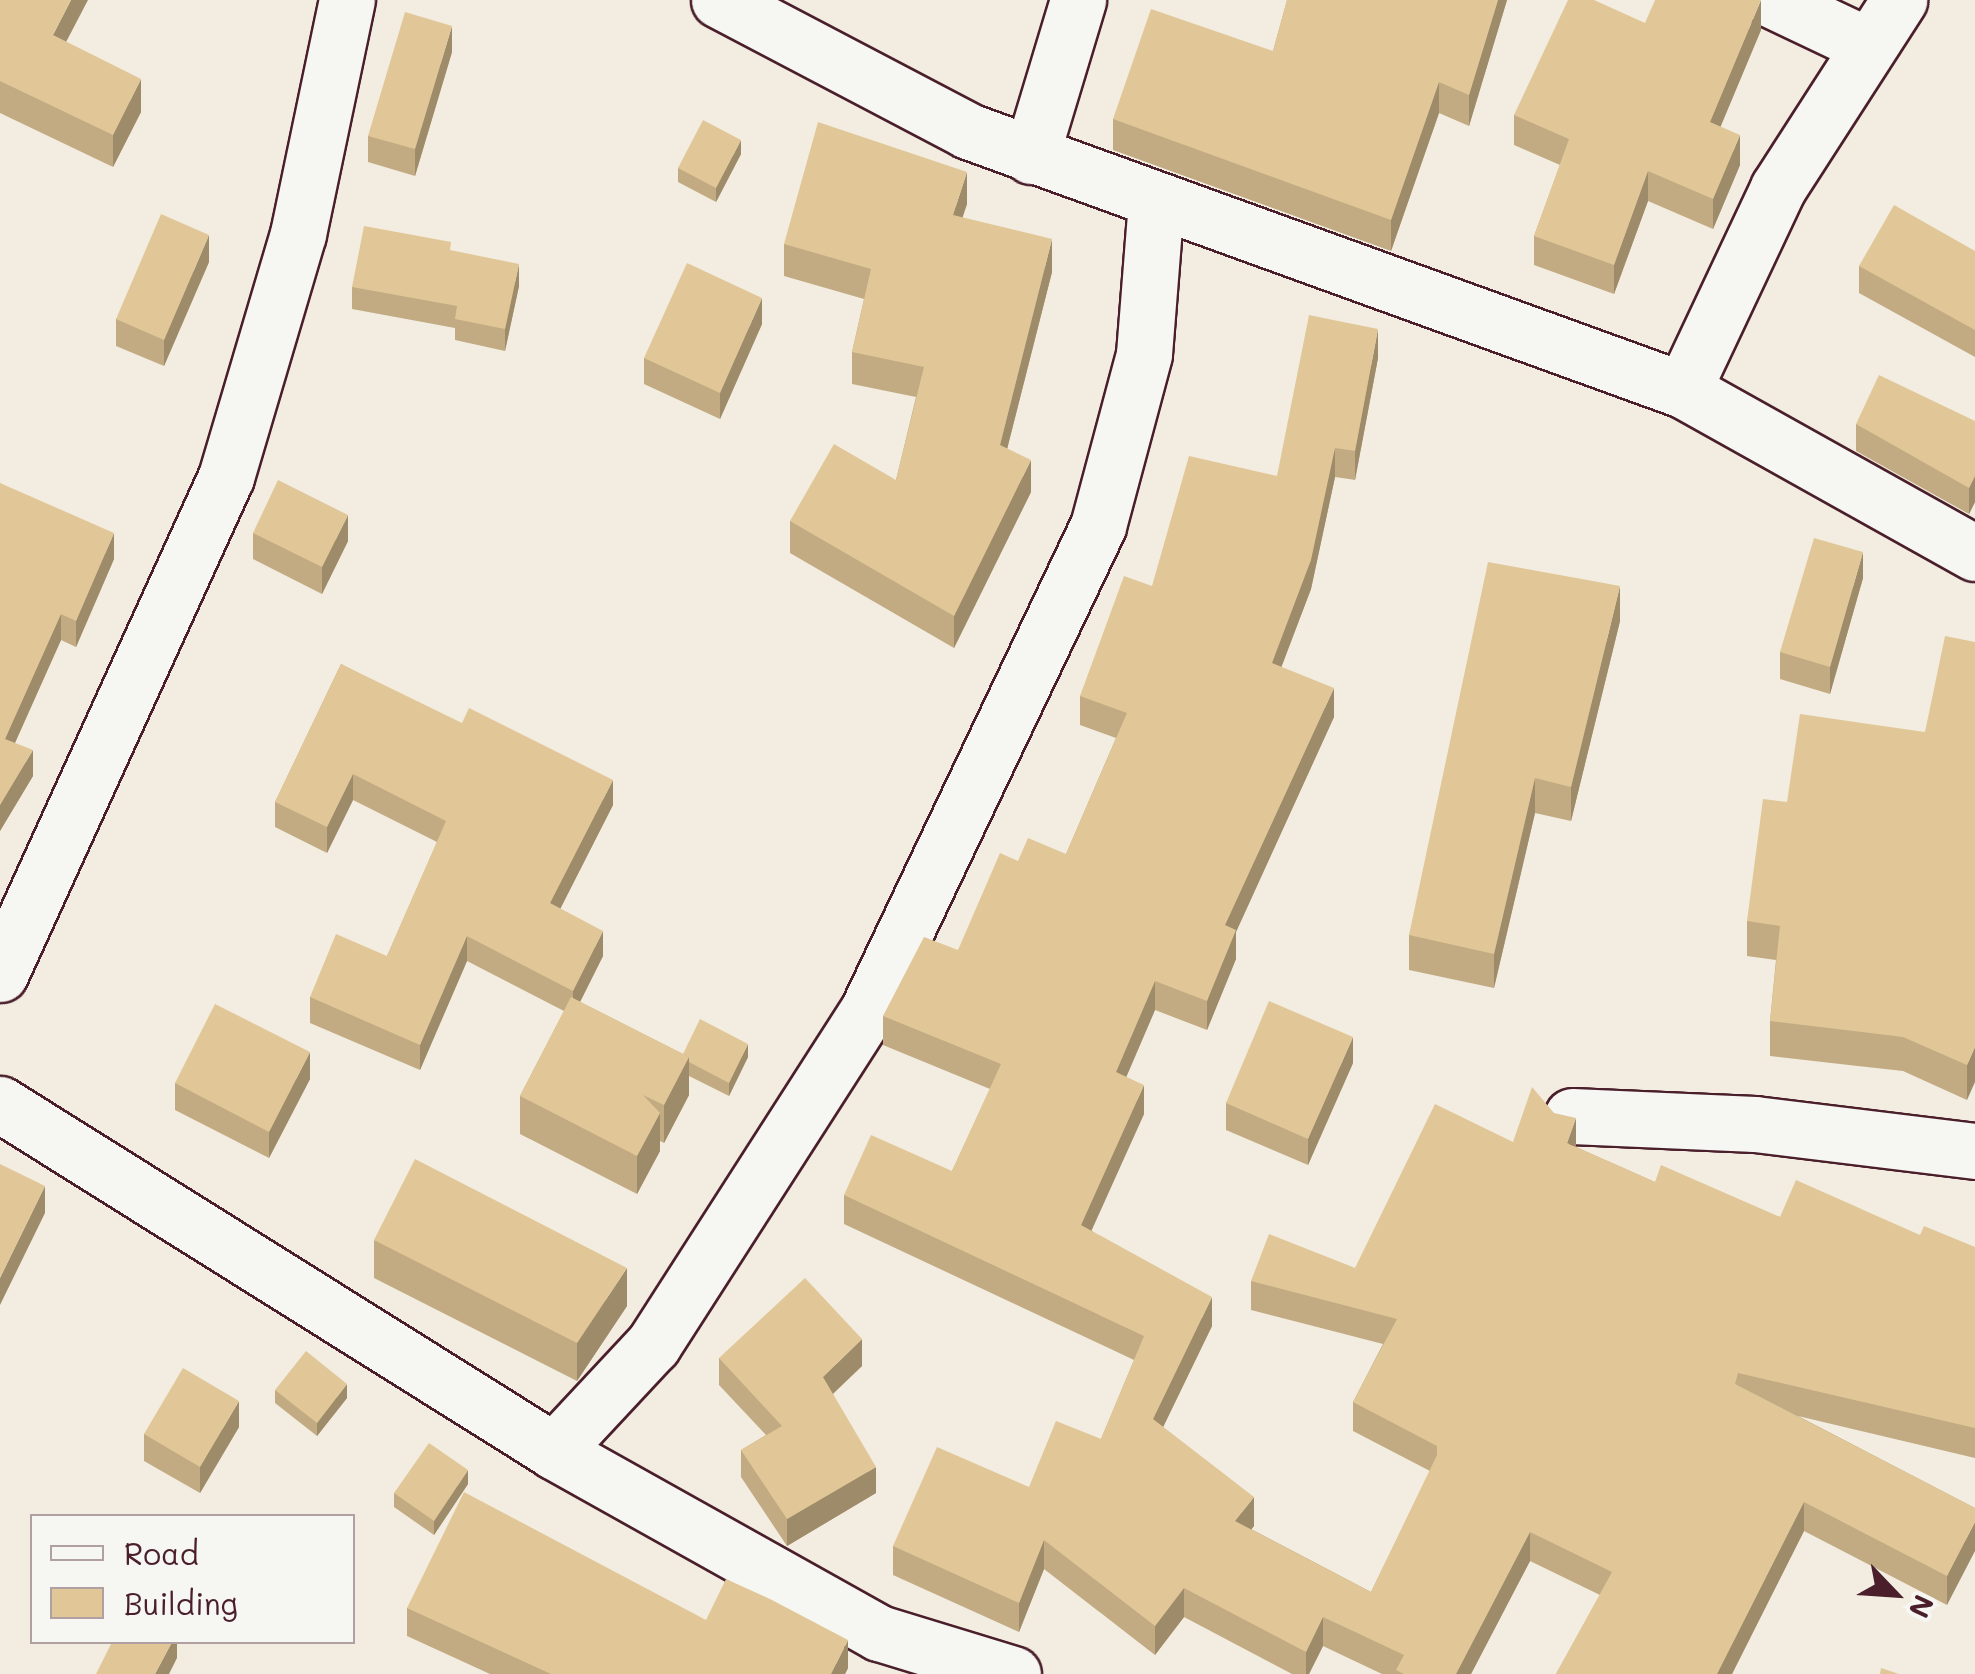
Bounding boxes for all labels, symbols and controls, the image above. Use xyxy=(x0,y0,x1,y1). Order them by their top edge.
legend xyxy=(30,1514,355,1644)
text: Road xyxy=(124,1533,199,1573)
north arrow xyxy=(1845,1544,1945,1644)
text: Building xyxy=(124,1583,238,1623)
text: N xyxy=(1901,1589,1943,1624)

